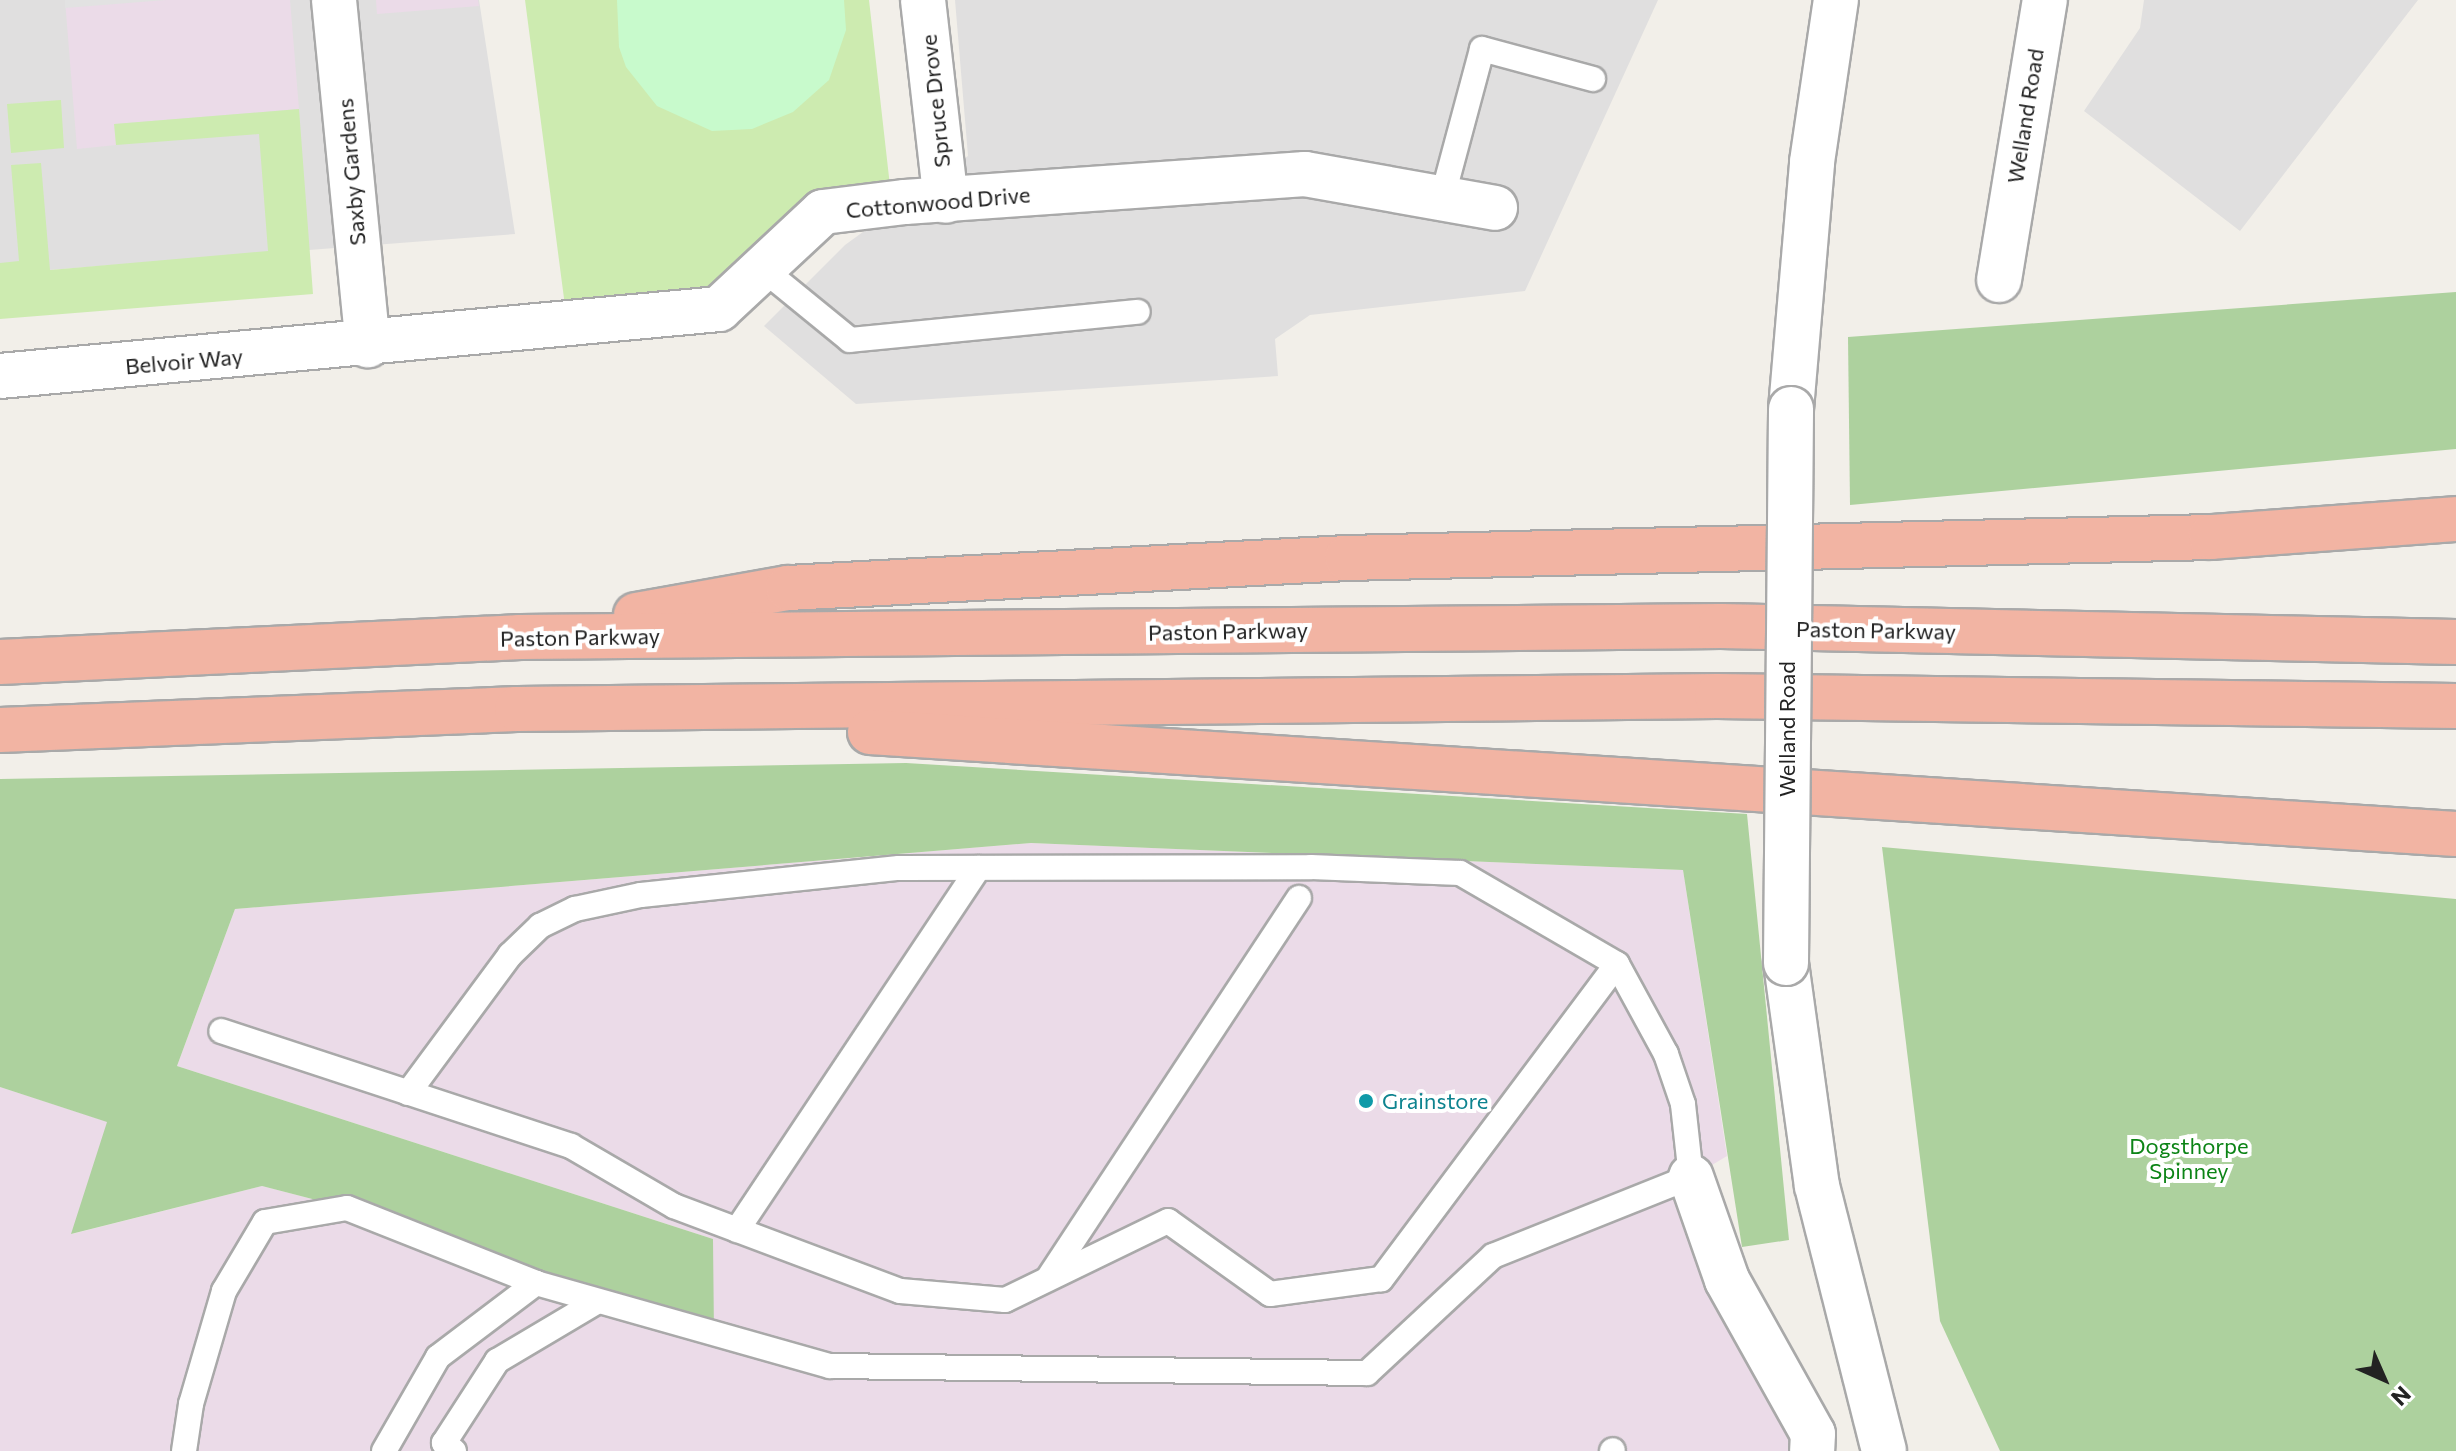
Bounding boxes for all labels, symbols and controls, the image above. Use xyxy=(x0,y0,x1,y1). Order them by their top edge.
street label: Spruce Drove xyxy=(915,33,955,169)
street label: Welland Road xyxy=(2001,47,2049,185)
street label: Saxby Gardens xyxy=(331,97,371,247)
street label: Cottonwood Drive xyxy=(845,181,1031,223)
street label: Belvoir Way xyxy=(124,343,244,379)
street label: Paston Parkway xyxy=(1796,615,1956,645)
street label: Paston Parkway xyxy=(1148,616,1308,646)
street label: Paston Parkway xyxy=(500,622,660,652)
street label: Welland Road xyxy=(1774,661,1800,797)
place label: Grainstore xyxy=(1382,1088,1488,1114)
marker: Grainstore xyxy=(1357,1092,1375,1110)
park label: Dogsthorpe Spinney xyxy=(2129,1132,2249,1184)
north arrow xyxy=(2344,1339,2424,1419)
text: N xyxy=(2386,1381,2417,1412)

